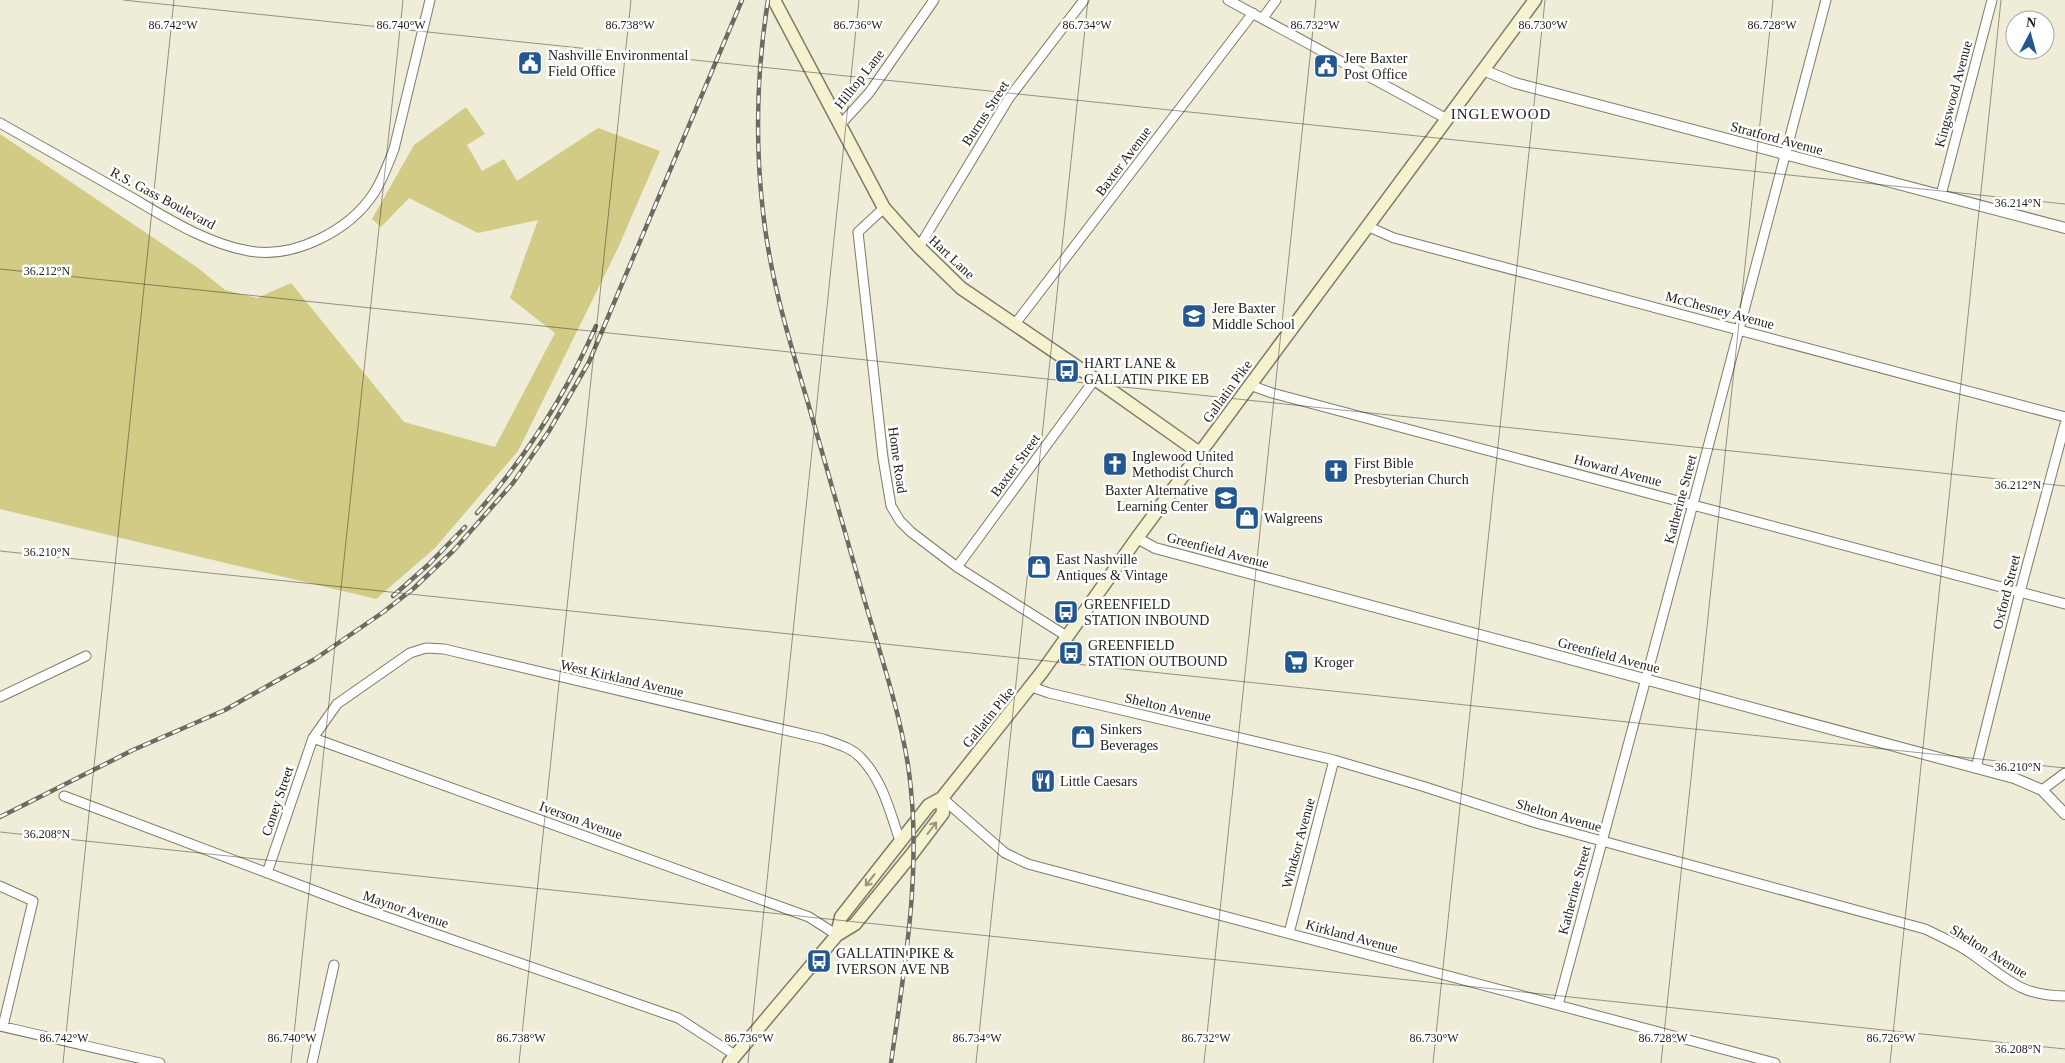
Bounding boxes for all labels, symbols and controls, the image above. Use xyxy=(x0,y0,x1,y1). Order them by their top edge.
north arrow xyxy=(2005,10,2055,60)
text: N xyxy=(2025,15,2037,31)
text: 86.742°W xyxy=(148,18,198,32)
text: 86.740°W xyxy=(376,18,426,32)
text: 86.738°W xyxy=(605,18,655,32)
text: 86.736°W xyxy=(833,18,883,32)
text: 86.734°W xyxy=(1062,18,1112,32)
text: 86.732°W xyxy=(1290,18,1340,32)
text: 86.730°W xyxy=(1518,18,1568,32)
text: 86.728°W xyxy=(1747,18,1797,32)
street label: Kingswood Avenue xyxy=(1932,39,1975,149)
street label: Hilltop Lane xyxy=(832,47,887,112)
place label: Nashville Environmental Field Office xyxy=(548,48,688,79)
public building icon: Nashville Environmental Field Office xyxy=(517,50,543,76)
place label: Jere Baxter Post Office xyxy=(1344,51,1408,82)
public building icon: Jere Baxter Post Office xyxy=(1313,53,1339,79)
street label: Burrus Street xyxy=(959,78,1012,148)
district label: INGLEWOOD xyxy=(1451,106,1551,122)
street label: Stratford Avenue xyxy=(1729,119,1825,158)
street label: Baxter Avenue xyxy=(1093,124,1154,199)
street label: R.S. Gass Boulevard xyxy=(108,164,218,232)
text: 36.214°N xyxy=(1995,196,2042,210)
street label: Hart Lane xyxy=(926,233,977,282)
text: 36.212°N xyxy=(24,264,71,278)
street label: McChesney Avenue xyxy=(1664,289,1776,332)
place label: Jere Baxter Middle School xyxy=(1212,301,1295,332)
school or university icon: Jere Baxter Middle School xyxy=(1181,303,1207,329)
place label: HART LANE & GALLATIN PIKE EB xyxy=(1084,356,1209,387)
street label: Gallatin Pike xyxy=(1200,357,1255,425)
bus stop icon: HART LANE & GALLATIN PIKE EB xyxy=(1054,358,1080,384)
street label: Home Road xyxy=(885,426,910,494)
street label: Baxter Street xyxy=(988,431,1043,499)
place label: Inglewood United Methodist Church xyxy=(1132,449,1234,480)
church icon: Inglewood United Methodist Church xyxy=(1102,451,1128,477)
street label: Howard Avenue xyxy=(1572,452,1663,489)
street label: Katherine Street xyxy=(1661,453,1700,545)
place label: First Bible Presbyterian Church xyxy=(1354,456,1469,487)
church icon: First Bible Presbyterian Church xyxy=(1323,458,1349,484)
text: 36.212°N xyxy=(1995,478,2042,492)
place label: Baxter Alternative Learning Center xyxy=(1105,483,1208,514)
school or university icon: Baxter Alternative Learning Center xyxy=(1213,485,1239,511)
shop icon: Walgreens xyxy=(1234,505,1260,531)
place label: Walgreens xyxy=(1264,511,1323,526)
street label: Greenfield Avenue xyxy=(1165,530,1271,571)
text: 36.210°N xyxy=(24,545,71,559)
place label: East Nashville Antiques & Vintage xyxy=(1056,552,1168,583)
street label: Oxford Street xyxy=(1990,553,2023,631)
shop icon: East Nashville Antiques & Vintage xyxy=(1026,554,1052,580)
place label: GREENFIELD STATION INBOUND xyxy=(1084,597,1209,628)
bus stop icon: GREENFIELD STATION INBOUND xyxy=(1053,599,1079,625)
street label: Greenfield Avenue xyxy=(1556,635,1662,676)
place label: GREENFIELD STATION OUTBOUND xyxy=(1088,638,1227,669)
bus stop icon: GREENFIELD STATION OUTBOUND xyxy=(1058,640,1084,666)
supermarket icon: Kroger xyxy=(1283,649,1309,675)
place label: Kroger xyxy=(1314,655,1354,670)
street label: West Kirkland Avenue xyxy=(559,657,685,700)
street label: Gallatin Pike xyxy=(959,684,1017,751)
street label: Shelton Avenue xyxy=(1123,690,1212,725)
place label: Sinkers Beverages xyxy=(1100,722,1158,753)
shop icon: Sinkers Beverages xyxy=(1070,724,1096,750)
text: 36.210°N xyxy=(1995,760,2042,774)
street label: Coney Street xyxy=(259,764,296,838)
restaurant icon: Little Caesars xyxy=(1030,768,1056,794)
place label: Little Caesars xyxy=(1060,774,1137,789)
street label: Windsor Avenue xyxy=(1279,796,1318,890)
street label: Shelton Avenue xyxy=(1514,796,1603,835)
street label: Iverson Avenue xyxy=(537,799,624,842)
one-way arrow xyxy=(927,822,938,835)
text: 36.208°N xyxy=(24,827,71,841)
street label: Katherine Street xyxy=(1555,844,1594,936)
one-way arrow xyxy=(865,873,875,887)
street label: Maynor Avenue xyxy=(361,888,451,931)
street label: Kirkland Avenue xyxy=(1304,917,1400,956)
street label: Shelton Avenue xyxy=(1947,922,2030,981)
place label: GALLATIN PIKE & IVERSON AVE NB xyxy=(836,946,954,977)
bus stop icon: GALLATIN PIKE & IVERSON AVE NB xyxy=(806,948,832,974)
text: 86.742°W xyxy=(39,1031,89,1045)
text: 86.740°W xyxy=(267,1031,317,1045)
text: 86.738°W xyxy=(496,1031,546,1045)
text: 86.736°W xyxy=(724,1031,774,1045)
text: 86.734°W xyxy=(952,1031,1002,1045)
text: 86.732°W xyxy=(1181,1031,1231,1045)
text: 86.730°W xyxy=(1409,1031,1459,1045)
text: 86.728°W xyxy=(1638,1031,1688,1045)
text: 86.726°W xyxy=(1866,1031,1916,1045)
text: 36.208°N xyxy=(1995,1042,2042,1056)

